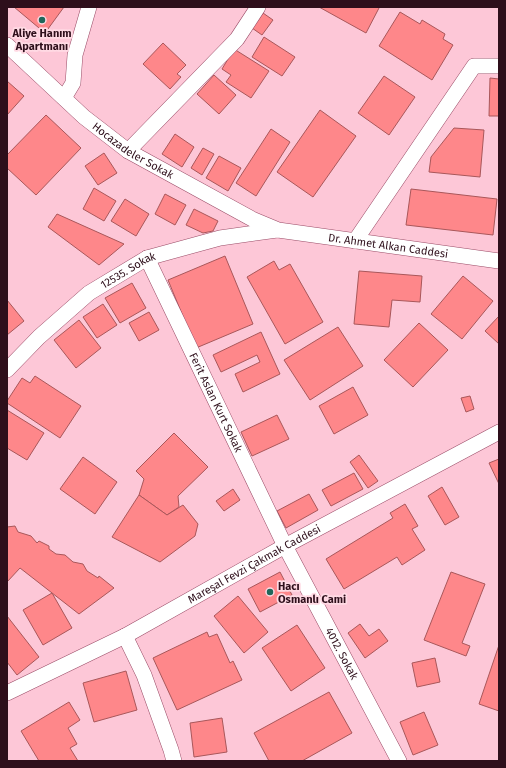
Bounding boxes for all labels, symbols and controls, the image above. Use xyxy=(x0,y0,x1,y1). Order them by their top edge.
marker: Aliye Hanım Apartmanı xyxy=(37,15,47,25)
place label: Aliye Hanım Apartmanı xyxy=(11,27,72,53)
street label: Hocazadeler Sokak xyxy=(90,120,176,181)
street label: Dr. Ahmet Alkan Caddesi xyxy=(327,231,449,260)
street label: 12535. Sokak xyxy=(98,249,157,291)
street label: Ferit Aslan Kurt Sokak xyxy=(187,350,246,454)
street label: Mareşal Fevzi Çakmak Caddesi xyxy=(185,522,323,606)
place label: Hacı Osmanlı Cami xyxy=(278,580,346,606)
marker: Hacı Osmanlı Cami xyxy=(265,587,275,597)
street label: 4012. Sokak xyxy=(323,625,361,682)

